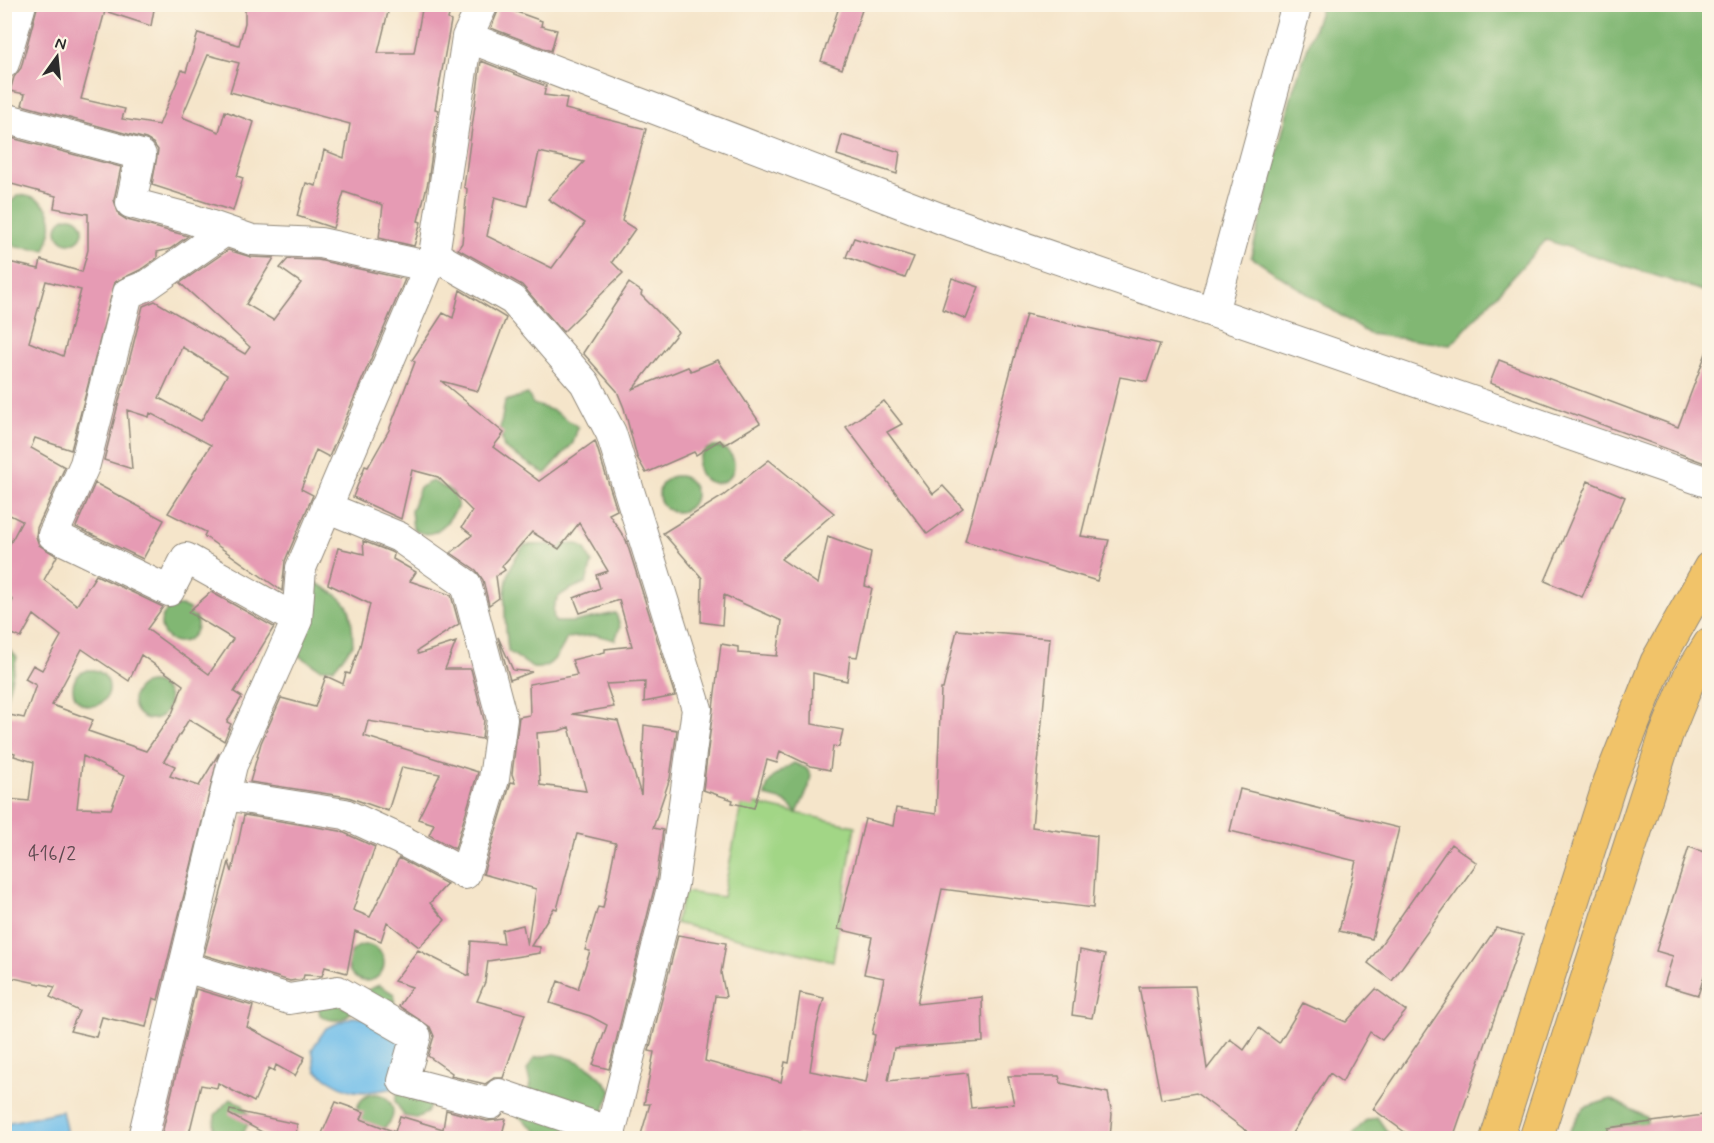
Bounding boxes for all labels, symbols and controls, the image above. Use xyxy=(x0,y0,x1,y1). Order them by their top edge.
north arrow xyxy=(27,27,87,87)
text: N xyxy=(53,32,68,55)
house number: 416/2 xyxy=(28,841,76,868)

